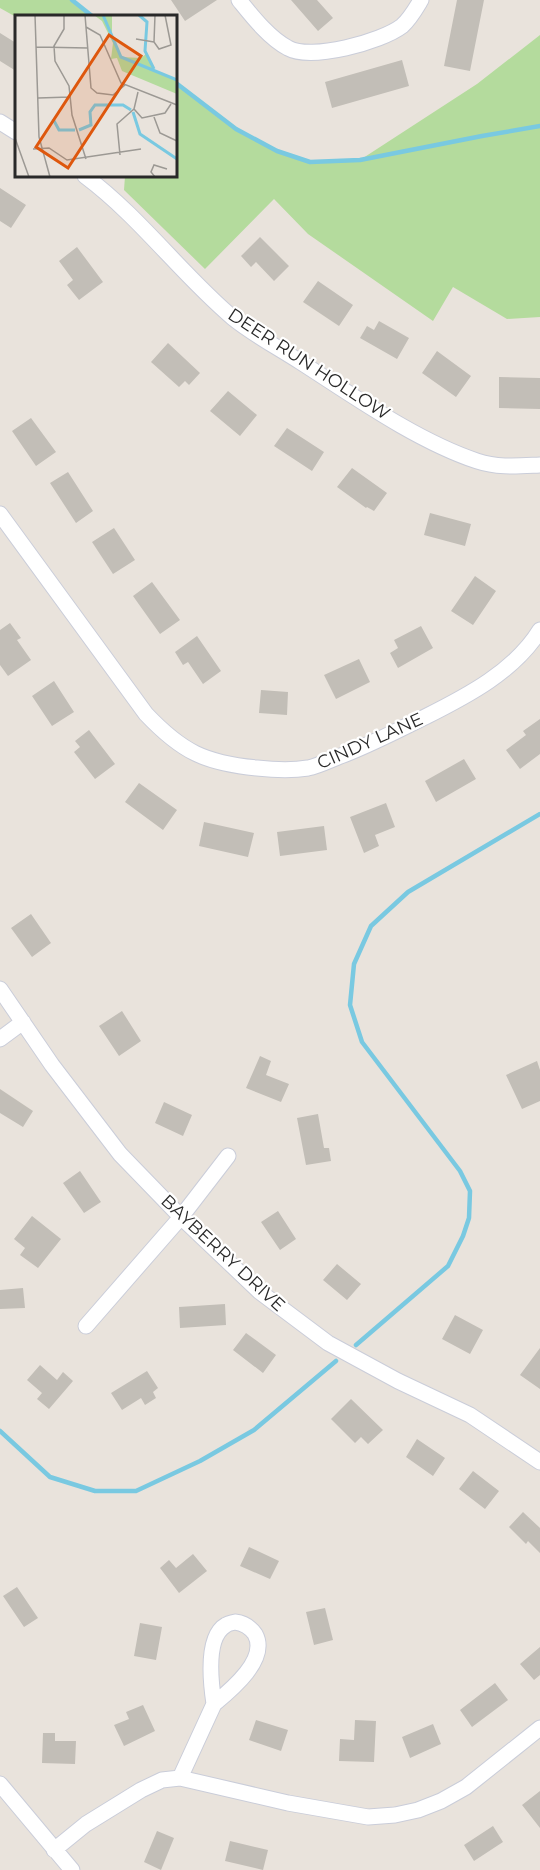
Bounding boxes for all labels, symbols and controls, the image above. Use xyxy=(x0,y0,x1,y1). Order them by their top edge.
inset map xyxy=(15,15,177,177)
street label: DEER RUN HOLLOW xyxy=(224,303,394,425)
street label: CINDY LANE xyxy=(314,708,426,774)
street label: BAYBERRY DRIVE xyxy=(156,1190,290,1316)

